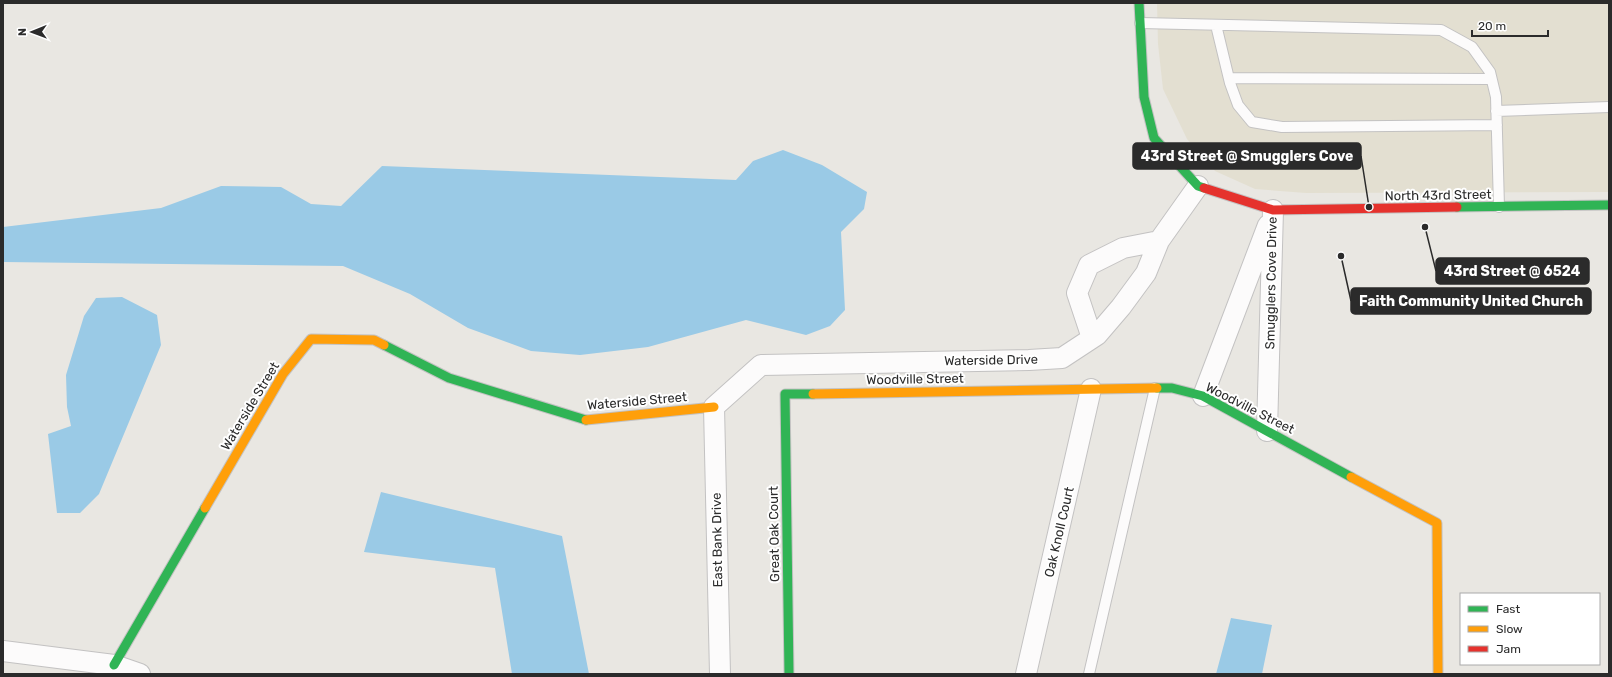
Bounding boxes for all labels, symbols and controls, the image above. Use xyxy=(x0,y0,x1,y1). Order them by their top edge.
north arrow xyxy=(12,12,52,52)
scale bar xyxy=(1472,12,1548,38)
text: 20 m xyxy=(1478,19,1506,33)
text: N xyxy=(16,28,29,36)
callout: 43rd Street @ Smugglers Cove xyxy=(1133,143,1361,169)
text: 43rd Street @ Smugglers Cove xyxy=(1141,148,1353,165)
street label: North 43rd Street xyxy=(1384,187,1492,203)
street label: Smugglers Cove Drive xyxy=(1262,216,1281,350)
callout: 43rd Street @ 6524 xyxy=(1436,258,1589,284)
text: 43rd Street @ 6524 xyxy=(1444,263,1581,280)
callout: Faith Community United Church xyxy=(1351,288,1591,314)
text: Faith Community United Church xyxy=(1359,293,1583,310)
street label: Waterside Drive xyxy=(944,352,1038,368)
street label: Waterside Street xyxy=(218,359,282,453)
street label: Woodville Street xyxy=(866,371,964,387)
street label: Woodville Street xyxy=(1203,379,1297,437)
street label: Waterside Street xyxy=(586,389,688,413)
street label: Oak Knoll Court xyxy=(1041,485,1077,579)
street label: Great Oak Court xyxy=(766,486,782,582)
street label: East Bank Drive xyxy=(709,493,725,587)
legend xyxy=(1460,593,1600,665)
text: Fast xyxy=(1496,602,1520,616)
text: Slow xyxy=(1496,622,1523,636)
text: Jam xyxy=(1496,642,1521,656)

